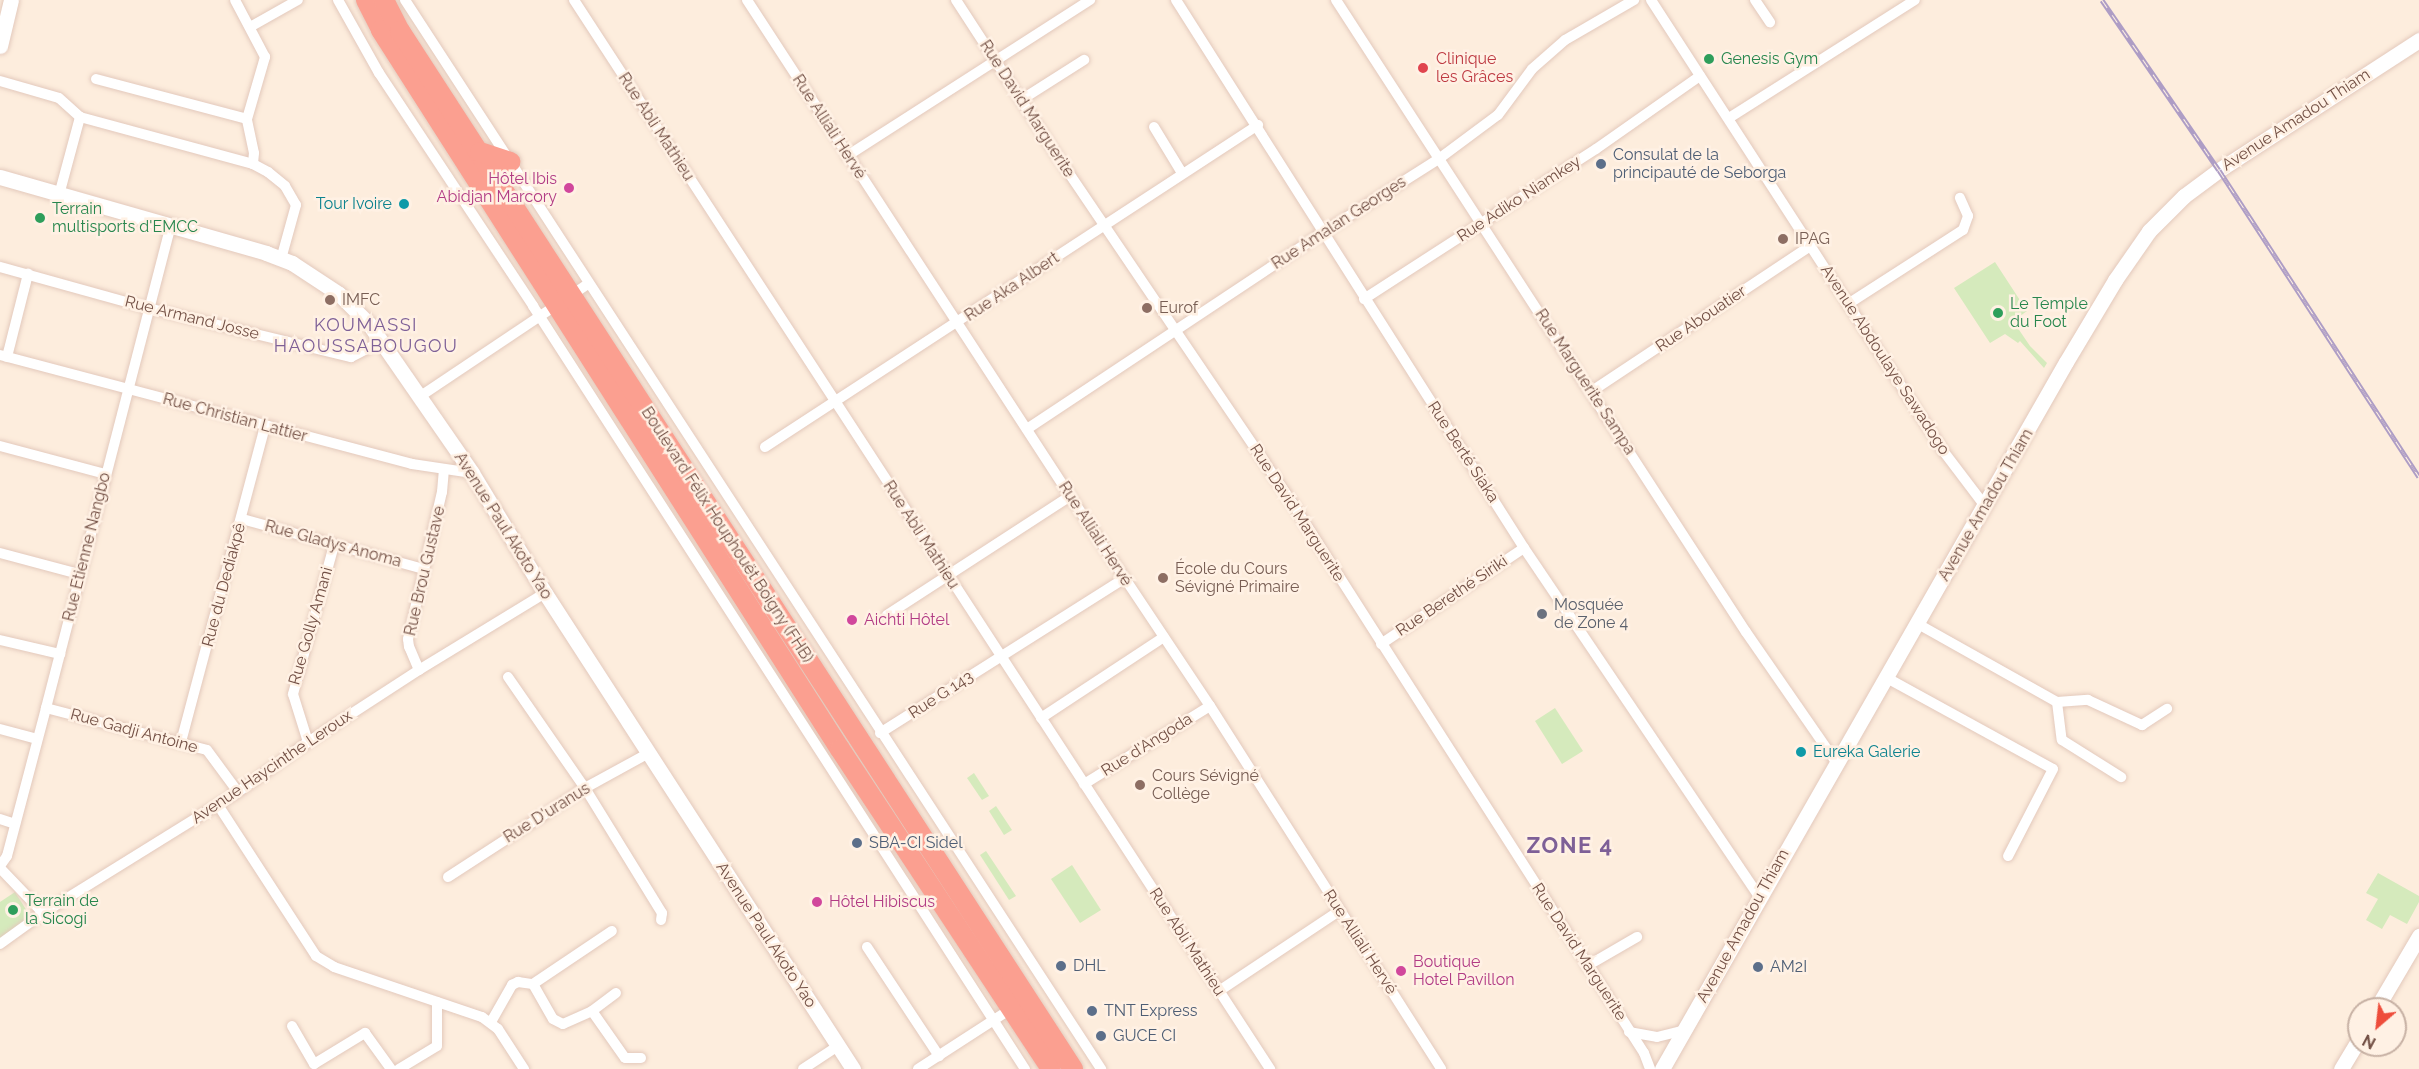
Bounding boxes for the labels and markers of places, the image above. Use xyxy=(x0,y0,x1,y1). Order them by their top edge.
place label: Clinique les Grâces xyxy=(1436,49,1513,87)
place label: Genesis Gym xyxy=(1721,49,1818,69)
marker: Genesis Gym xyxy=(1702,52,1716,66)
marker: Clinique les Grâces xyxy=(1414,59,1432,77)
place label: Consulat de la principauté de Seborga xyxy=(1613,145,1786,183)
marker: Consulat de la principauté de Seborga xyxy=(1594,157,1608,171)
place label: Hôtel Ibis Abidjan Marcory xyxy=(437,169,557,207)
marker: Hôtel Ibis Abidjan Marcory xyxy=(562,181,576,195)
place label: Tour Ivoire xyxy=(315,194,392,214)
marker: Tour Ivoire xyxy=(397,197,411,211)
place label: Terrain multisports d'EMCC xyxy=(52,199,198,237)
marker: Terrain multisports d'EMCC xyxy=(33,211,47,225)
place label: IPAG xyxy=(1795,229,1830,249)
marker: IPAG xyxy=(1776,232,1790,246)
place label: IMFC xyxy=(342,290,380,310)
marker: IMFC xyxy=(323,293,337,307)
place label: Le Temple du Foot xyxy=(2010,294,2088,332)
place label: Eurof xyxy=(1159,298,1198,318)
marker: Eurof xyxy=(1140,301,1154,315)
marker: Le Temple du Foot xyxy=(1991,306,2005,320)
place label: École du Cours Sévigné Primaire xyxy=(1175,559,1299,597)
marker: École du Cours Sévigné Primaire xyxy=(1156,571,1170,585)
place label: Mosquée de Zone 4 xyxy=(1554,595,1628,633)
marker: Mosquée de Zone 4 xyxy=(1535,607,1549,621)
place label: Aichti Hôtel xyxy=(864,610,949,630)
marker: Aichti Hôtel xyxy=(845,613,859,627)
place label: Eureka Galerie xyxy=(1813,742,1920,762)
marker: Eureka Galerie xyxy=(1794,745,1808,759)
place label: Cours Sévigné Collège xyxy=(1152,766,1259,804)
marker: Cours Sévigné Collège xyxy=(1133,778,1147,792)
place label: SBA-CI Sidel xyxy=(869,833,963,853)
marker: SBA-CI Sidel xyxy=(850,836,864,850)
place label: Terrain de la Sicogi xyxy=(25,891,99,929)
place label: Hôtel Hibiscus xyxy=(829,892,936,912)
marker: Hôtel Hibiscus xyxy=(810,895,824,909)
marker: Terrain de la Sicogi xyxy=(6,903,20,917)
place label: Boutique Hotel Pavillon xyxy=(1413,952,1515,990)
place label: DHL xyxy=(1073,956,1106,976)
place label: AM2I xyxy=(1770,957,1807,977)
marker: DHL xyxy=(1054,959,1068,973)
marker: AM2I xyxy=(1751,960,1765,974)
marker: Boutique Hotel Pavillon xyxy=(1394,964,1408,978)
place label: TNT Express xyxy=(1104,1001,1198,1021)
marker: TNT Express xyxy=(1085,1004,1099,1018)
place label: GUCE CI xyxy=(1113,1026,1176,1046)
marker: GUCE CI xyxy=(1094,1029,1108,1043)

